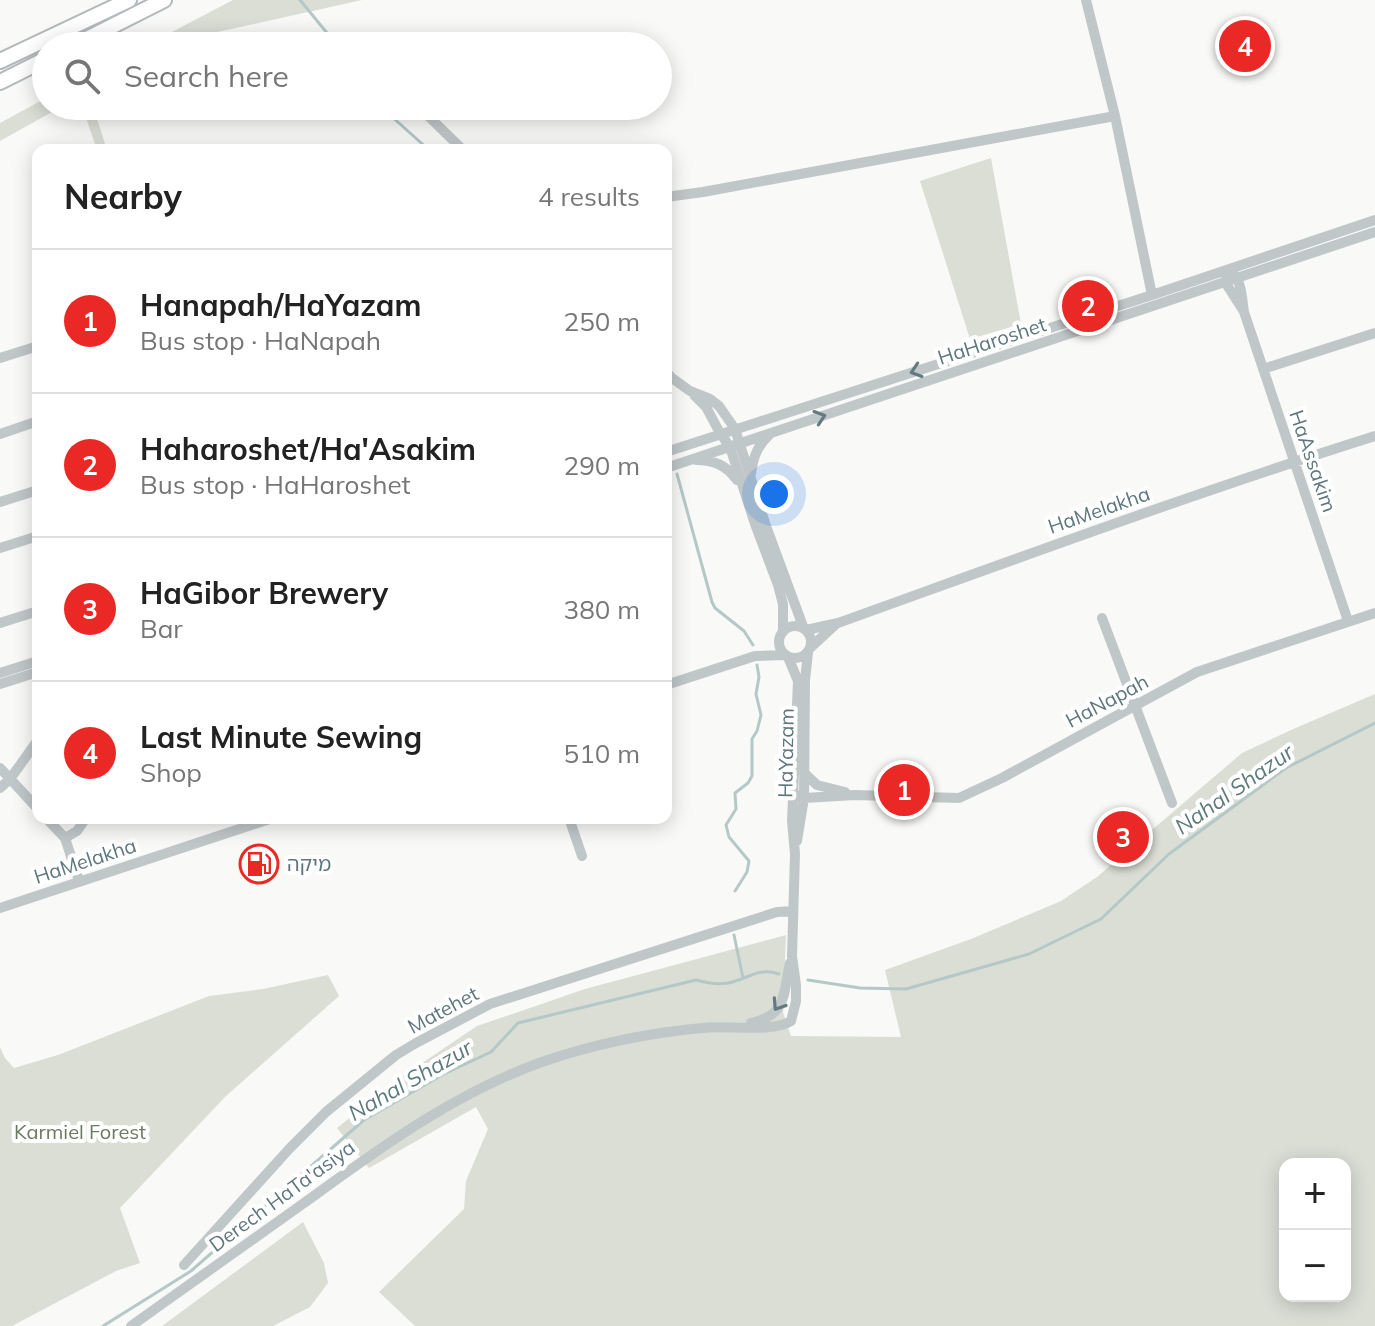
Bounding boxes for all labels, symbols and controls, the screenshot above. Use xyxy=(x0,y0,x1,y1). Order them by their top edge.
pin: 4 xyxy=(1219,16,1271,76)
search box xyxy=(32,32,672,120)
icon: search xyxy=(60,54,104,98)
text: Search here xyxy=(124,57,289,95)
text: Nearby xyxy=(64,175,182,218)
text: 4 results xyxy=(538,180,640,213)
pin: 2 xyxy=(1062,276,1114,336)
text: Hanapah/HaYazam xyxy=(140,286,421,324)
text: 1 xyxy=(82,305,98,338)
text: 250 m xyxy=(564,305,640,338)
street label: HaHaroshet xyxy=(934,311,1049,370)
text: Bus stop · HaNapah xyxy=(140,324,381,357)
one-way arrow xyxy=(909,362,923,378)
street label: HaAssakim xyxy=(1284,406,1343,515)
one-way arrow xyxy=(812,411,826,427)
text: Haharoshet/Ha'Asakim xyxy=(140,430,476,468)
text: 2 xyxy=(82,449,98,482)
text: 290 m xyxy=(564,449,640,482)
text: Bus stop · HaHaroshet xyxy=(140,468,411,501)
your location xyxy=(754,474,794,514)
street label: HaMelakha xyxy=(1045,480,1153,539)
text: HaGibor Brewery xyxy=(140,574,388,612)
text: 3 xyxy=(82,593,98,626)
text: 380 m xyxy=(564,593,640,626)
text: Bar xyxy=(140,612,183,645)
street label: HaNapah xyxy=(1061,668,1152,733)
street label: HaYazam xyxy=(772,708,799,798)
text: Last Minute Sewing xyxy=(140,718,422,756)
text: 4 xyxy=(82,737,98,770)
text: 510 m xyxy=(564,737,640,770)
water label: Nahal Shazur xyxy=(1169,737,1300,840)
text: Shop xyxy=(140,756,202,789)
pin: 1 xyxy=(878,760,930,820)
pin: 3 xyxy=(1097,807,1149,867)
street label: HaMelakha xyxy=(31,832,139,889)
fuel station icon: מיקה xyxy=(238,843,280,885)
place label: מיקה xyxy=(287,851,331,876)
street label: Matehet xyxy=(403,981,482,1039)
one-way arrow xyxy=(772,996,787,1011)
water label: Nahal Shazur xyxy=(343,1033,478,1127)
park label: Karmiel Forest xyxy=(14,1119,146,1144)
street label: Derech HaTa'asiya xyxy=(204,1134,359,1257)
map controls xyxy=(1279,1158,1351,1302)
button: + xyxy=(1279,1158,1351,1230)
button: − xyxy=(1279,1230,1351,1302)

